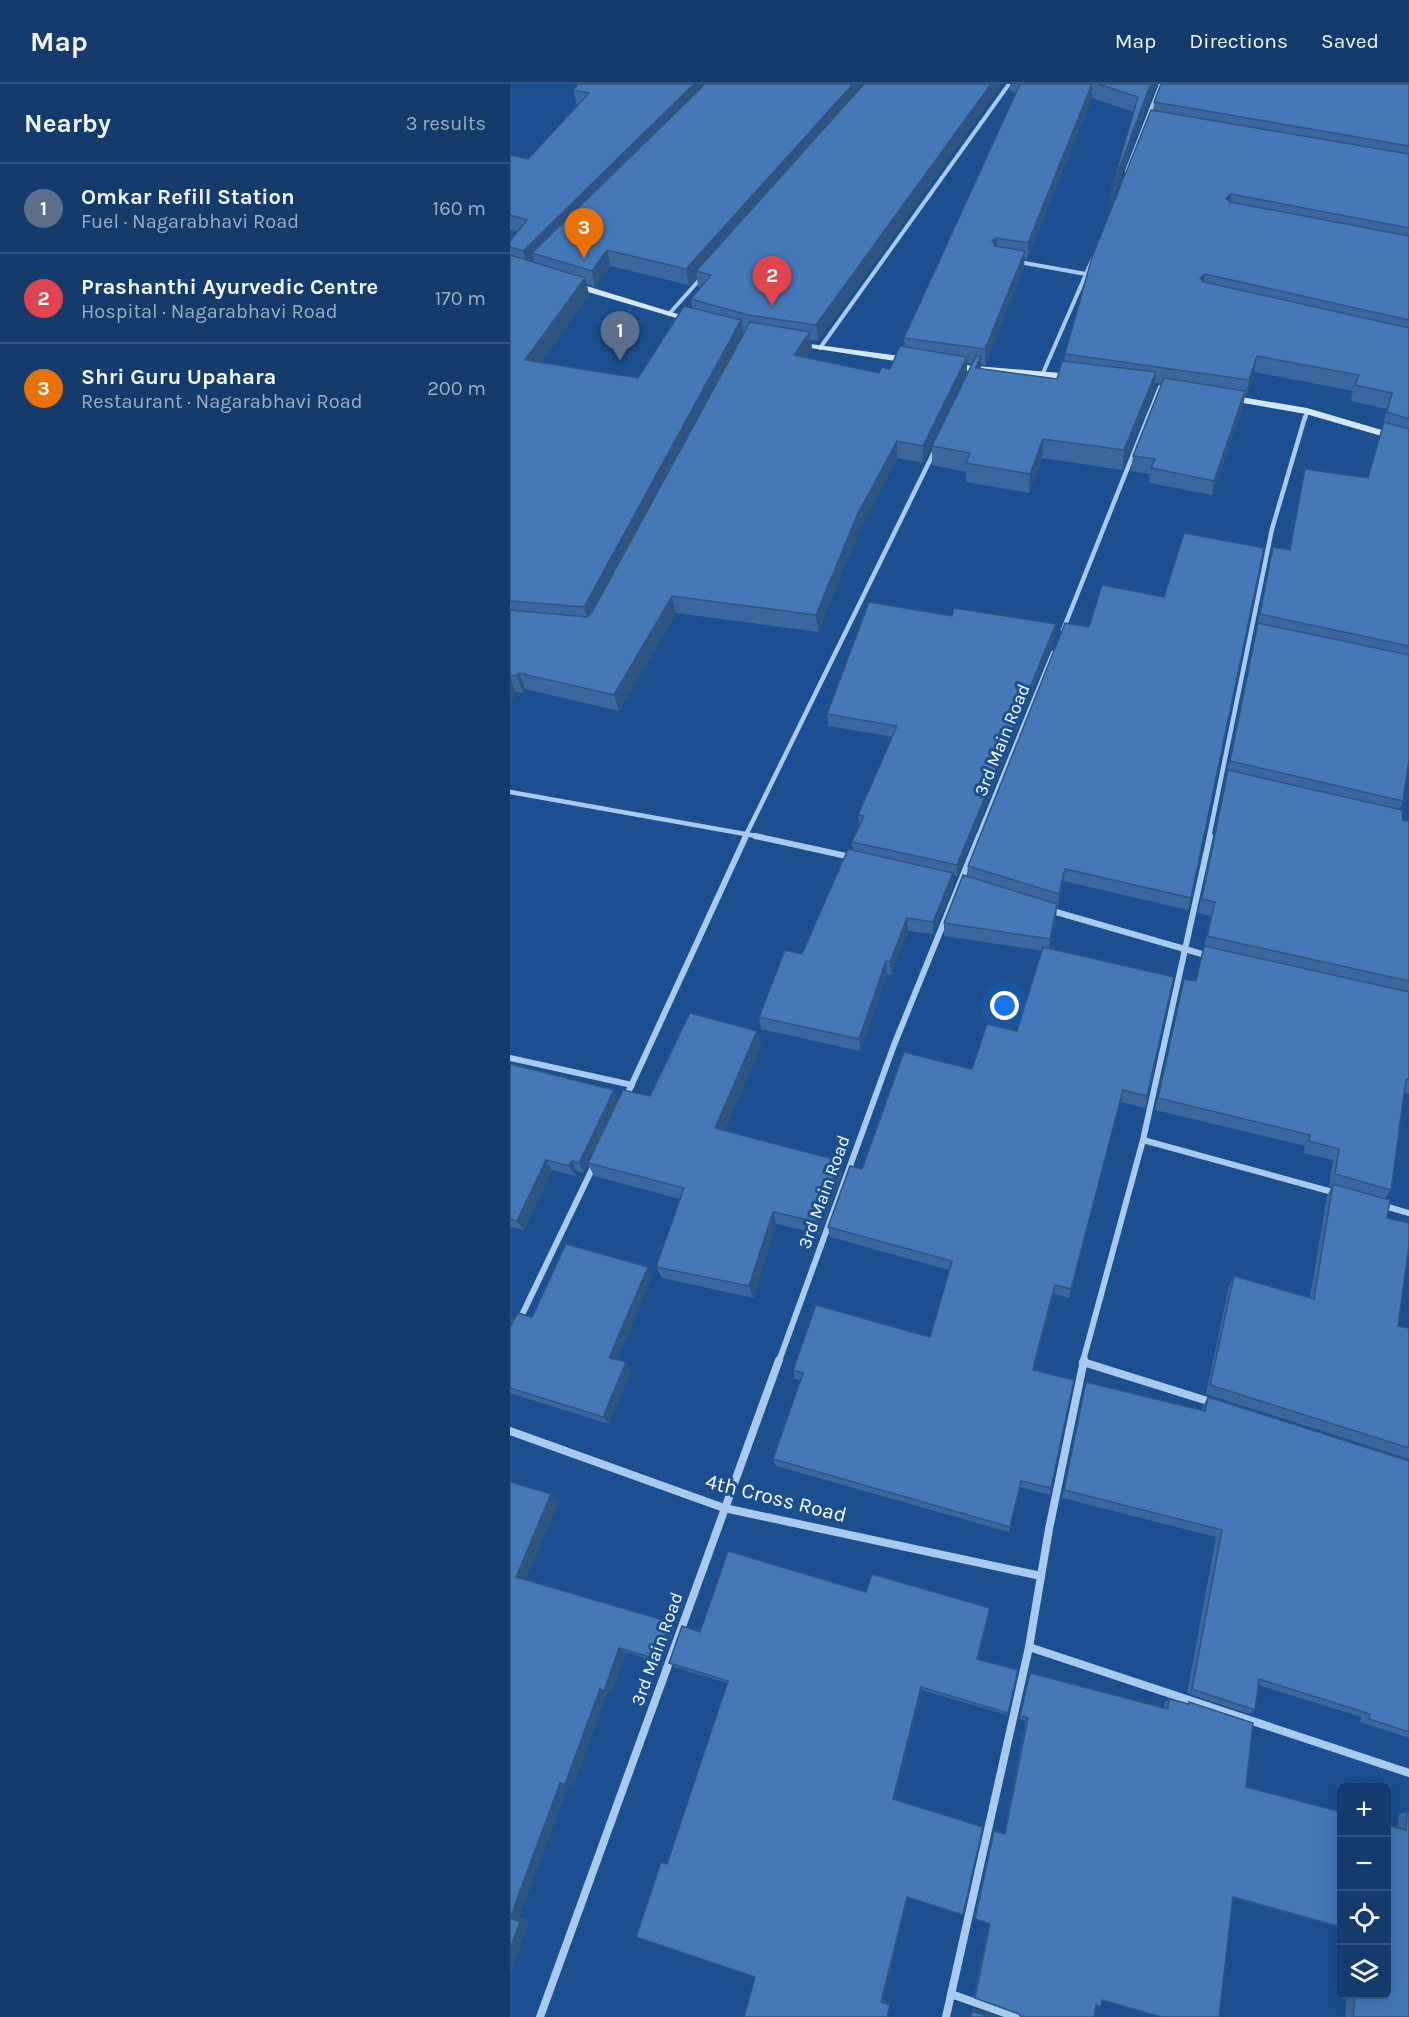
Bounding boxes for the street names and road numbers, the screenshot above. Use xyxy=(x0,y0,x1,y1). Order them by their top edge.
street label: 3rd Main Road xyxy=(969,681,1035,799)
street label: 3rd Main Road xyxy=(793,1132,855,1252)
street label: 4th Cross Road xyxy=(703,1469,849,1527)
street label: 3rd Main Road xyxy=(626,1589,688,1709)

